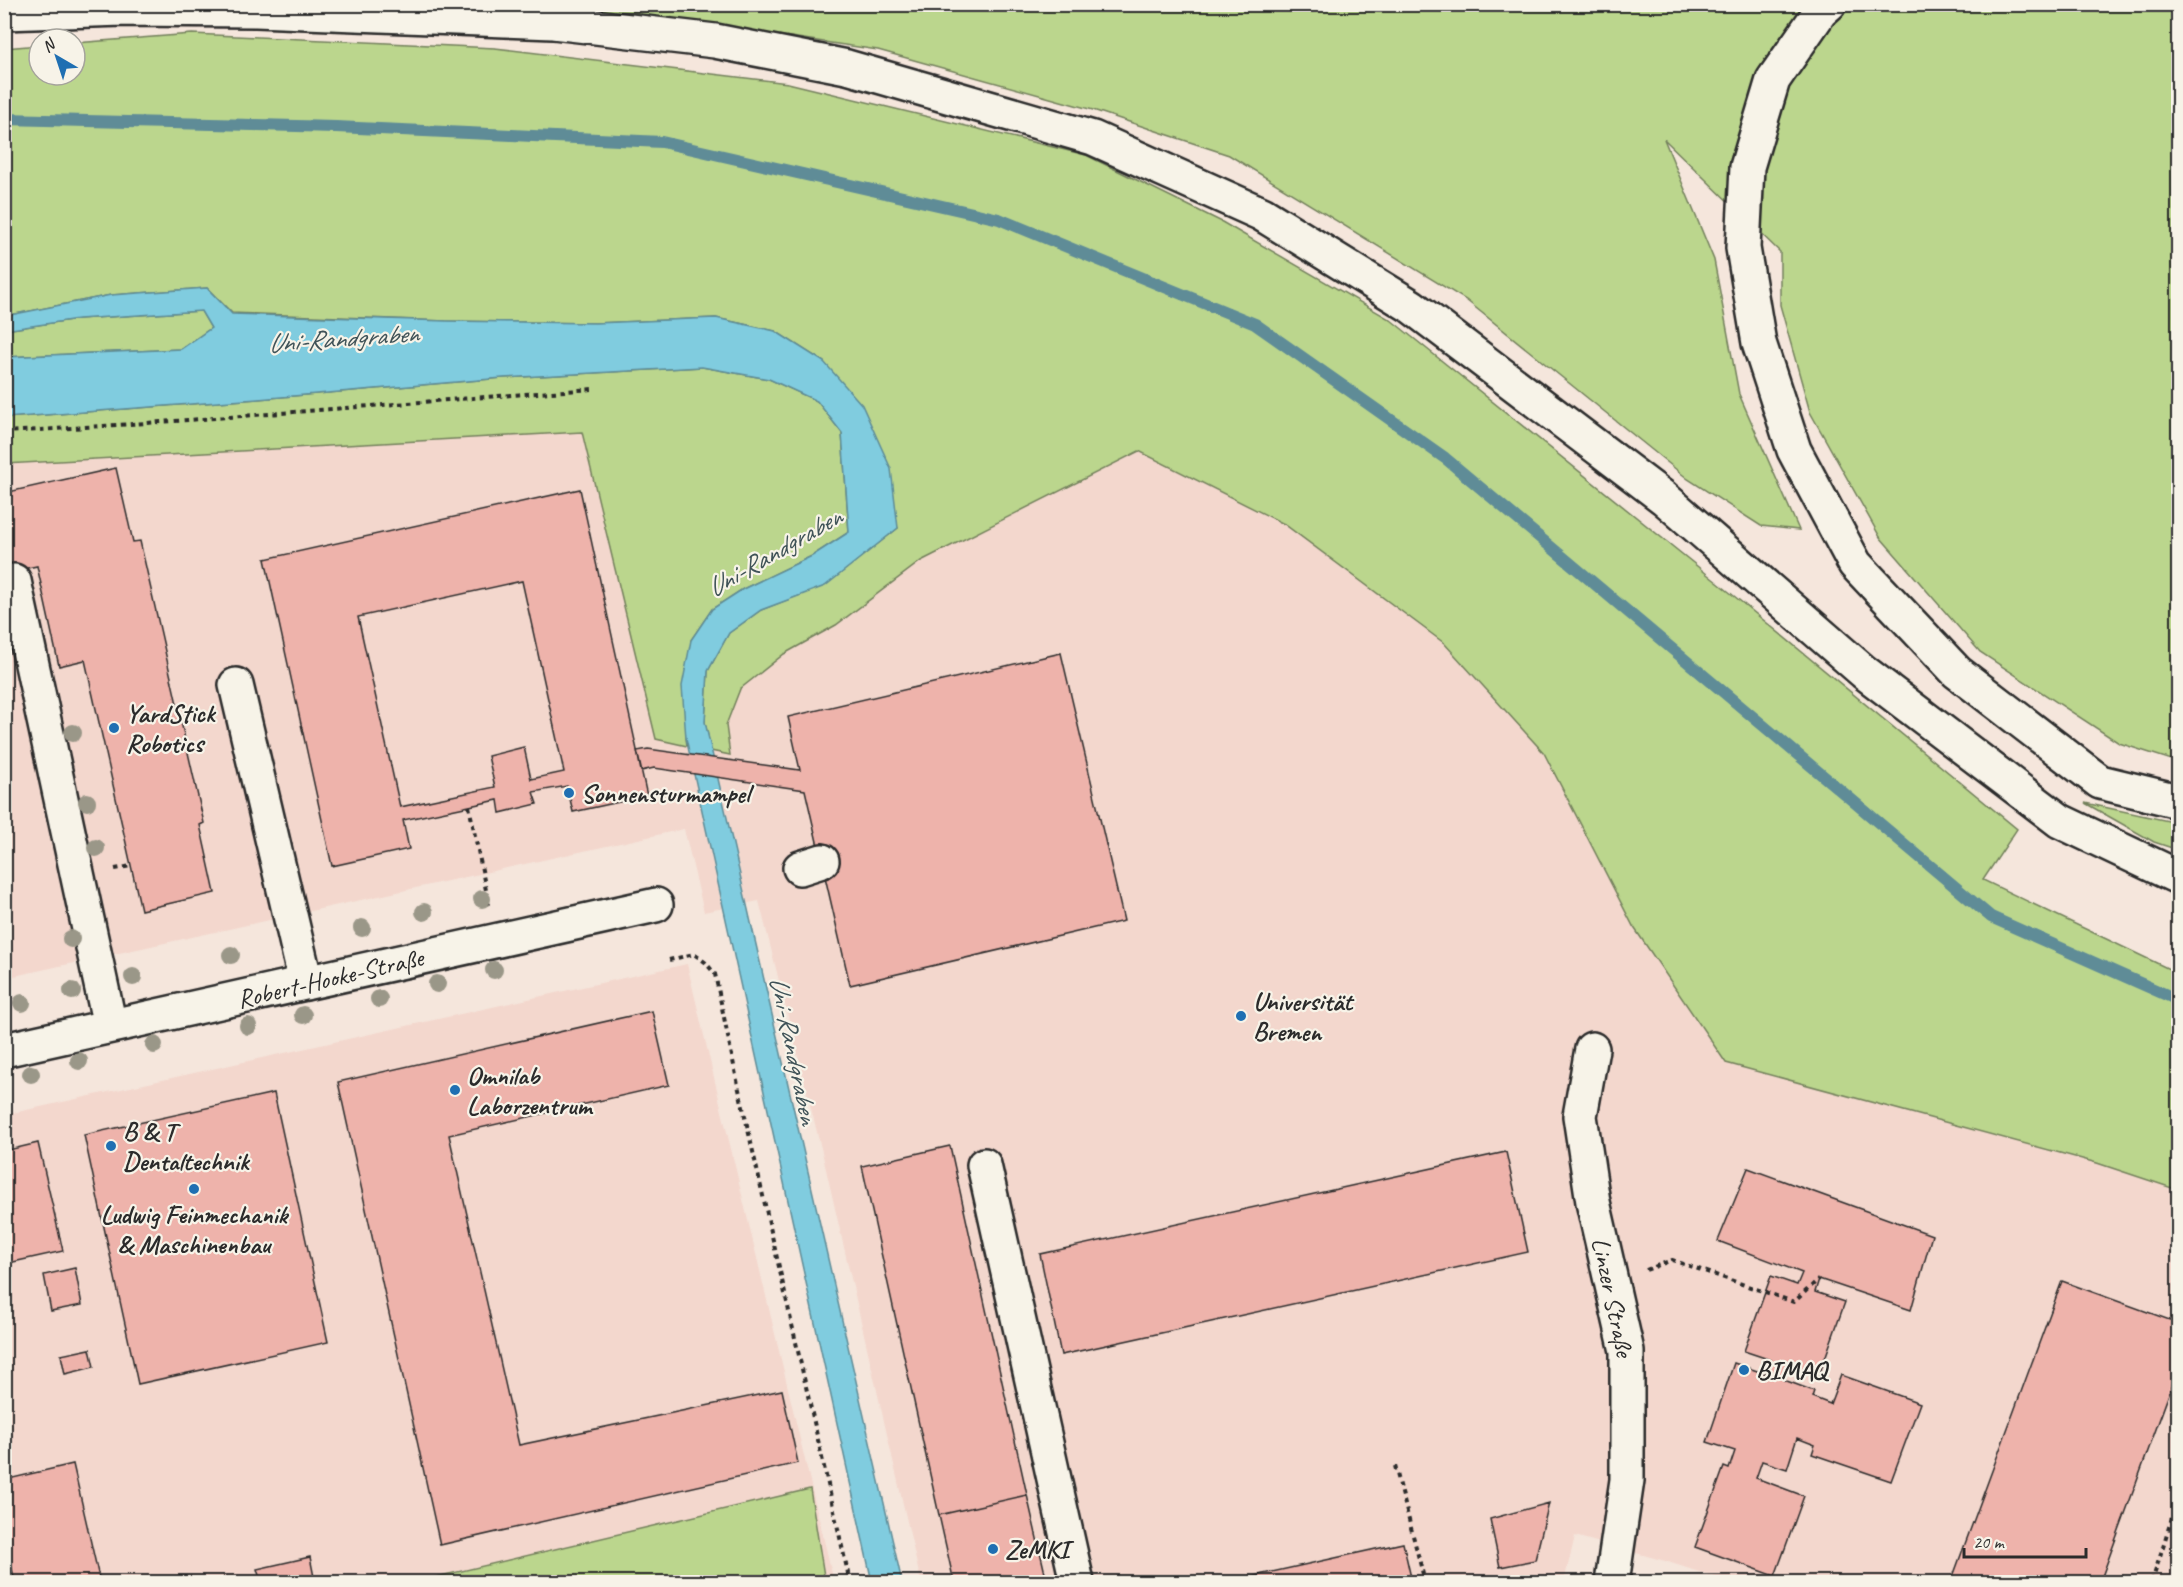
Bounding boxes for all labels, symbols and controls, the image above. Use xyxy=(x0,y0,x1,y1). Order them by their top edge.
north arrow xyxy=(27,27,87,87)
text: N xyxy=(38,33,61,57)
water label: Uni-Randgraben xyxy=(267,316,422,360)
water label: Uni-Randgraben xyxy=(700,498,850,604)
place label: YardStick Robotics xyxy=(126,697,217,760)
marker: YardStick Robotics xyxy=(107,721,121,735)
place label: Sonnensturmampel xyxy=(581,777,755,810)
marker: Sonnensturmampel xyxy=(562,786,576,800)
street label: Robert-Hooke-Straße xyxy=(234,940,429,1016)
water label: Uni-Randgraben xyxy=(762,973,827,1130)
place label: Universität Bremen xyxy=(1253,985,1354,1048)
marker: Universität Bremen xyxy=(1234,1009,1248,1023)
place label: Omnilab Laborzentrum xyxy=(467,1059,593,1122)
marker: Omnilab Laborzentrum xyxy=(448,1083,462,1097)
place label: B & T Dentaltechnik xyxy=(123,1115,251,1178)
marker: B & T Dentaltechnik xyxy=(104,1139,118,1153)
marker: Ludwig Feinmechanik & Maschinenbau xyxy=(187,1182,201,1196)
place label: Ludwig Feinmechanik & Maschinenbau xyxy=(101,1198,290,1261)
street label: Linzer Straße xyxy=(1584,1235,1642,1362)
place label: BIMAQ xyxy=(1756,1354,1830,1387)
marker: BIMAQ xyxy=(1737,1363,1751,1377)
scale bar xyxy=(1964,1521,2086,1559)
text: 20 m xyxy=(1973,1531,2006,1553)
place label: ZeMKI xyxy=(1005,1533,1075,1566)
marker: ZeMKI xyxy=(986,1542,1000,1556)

